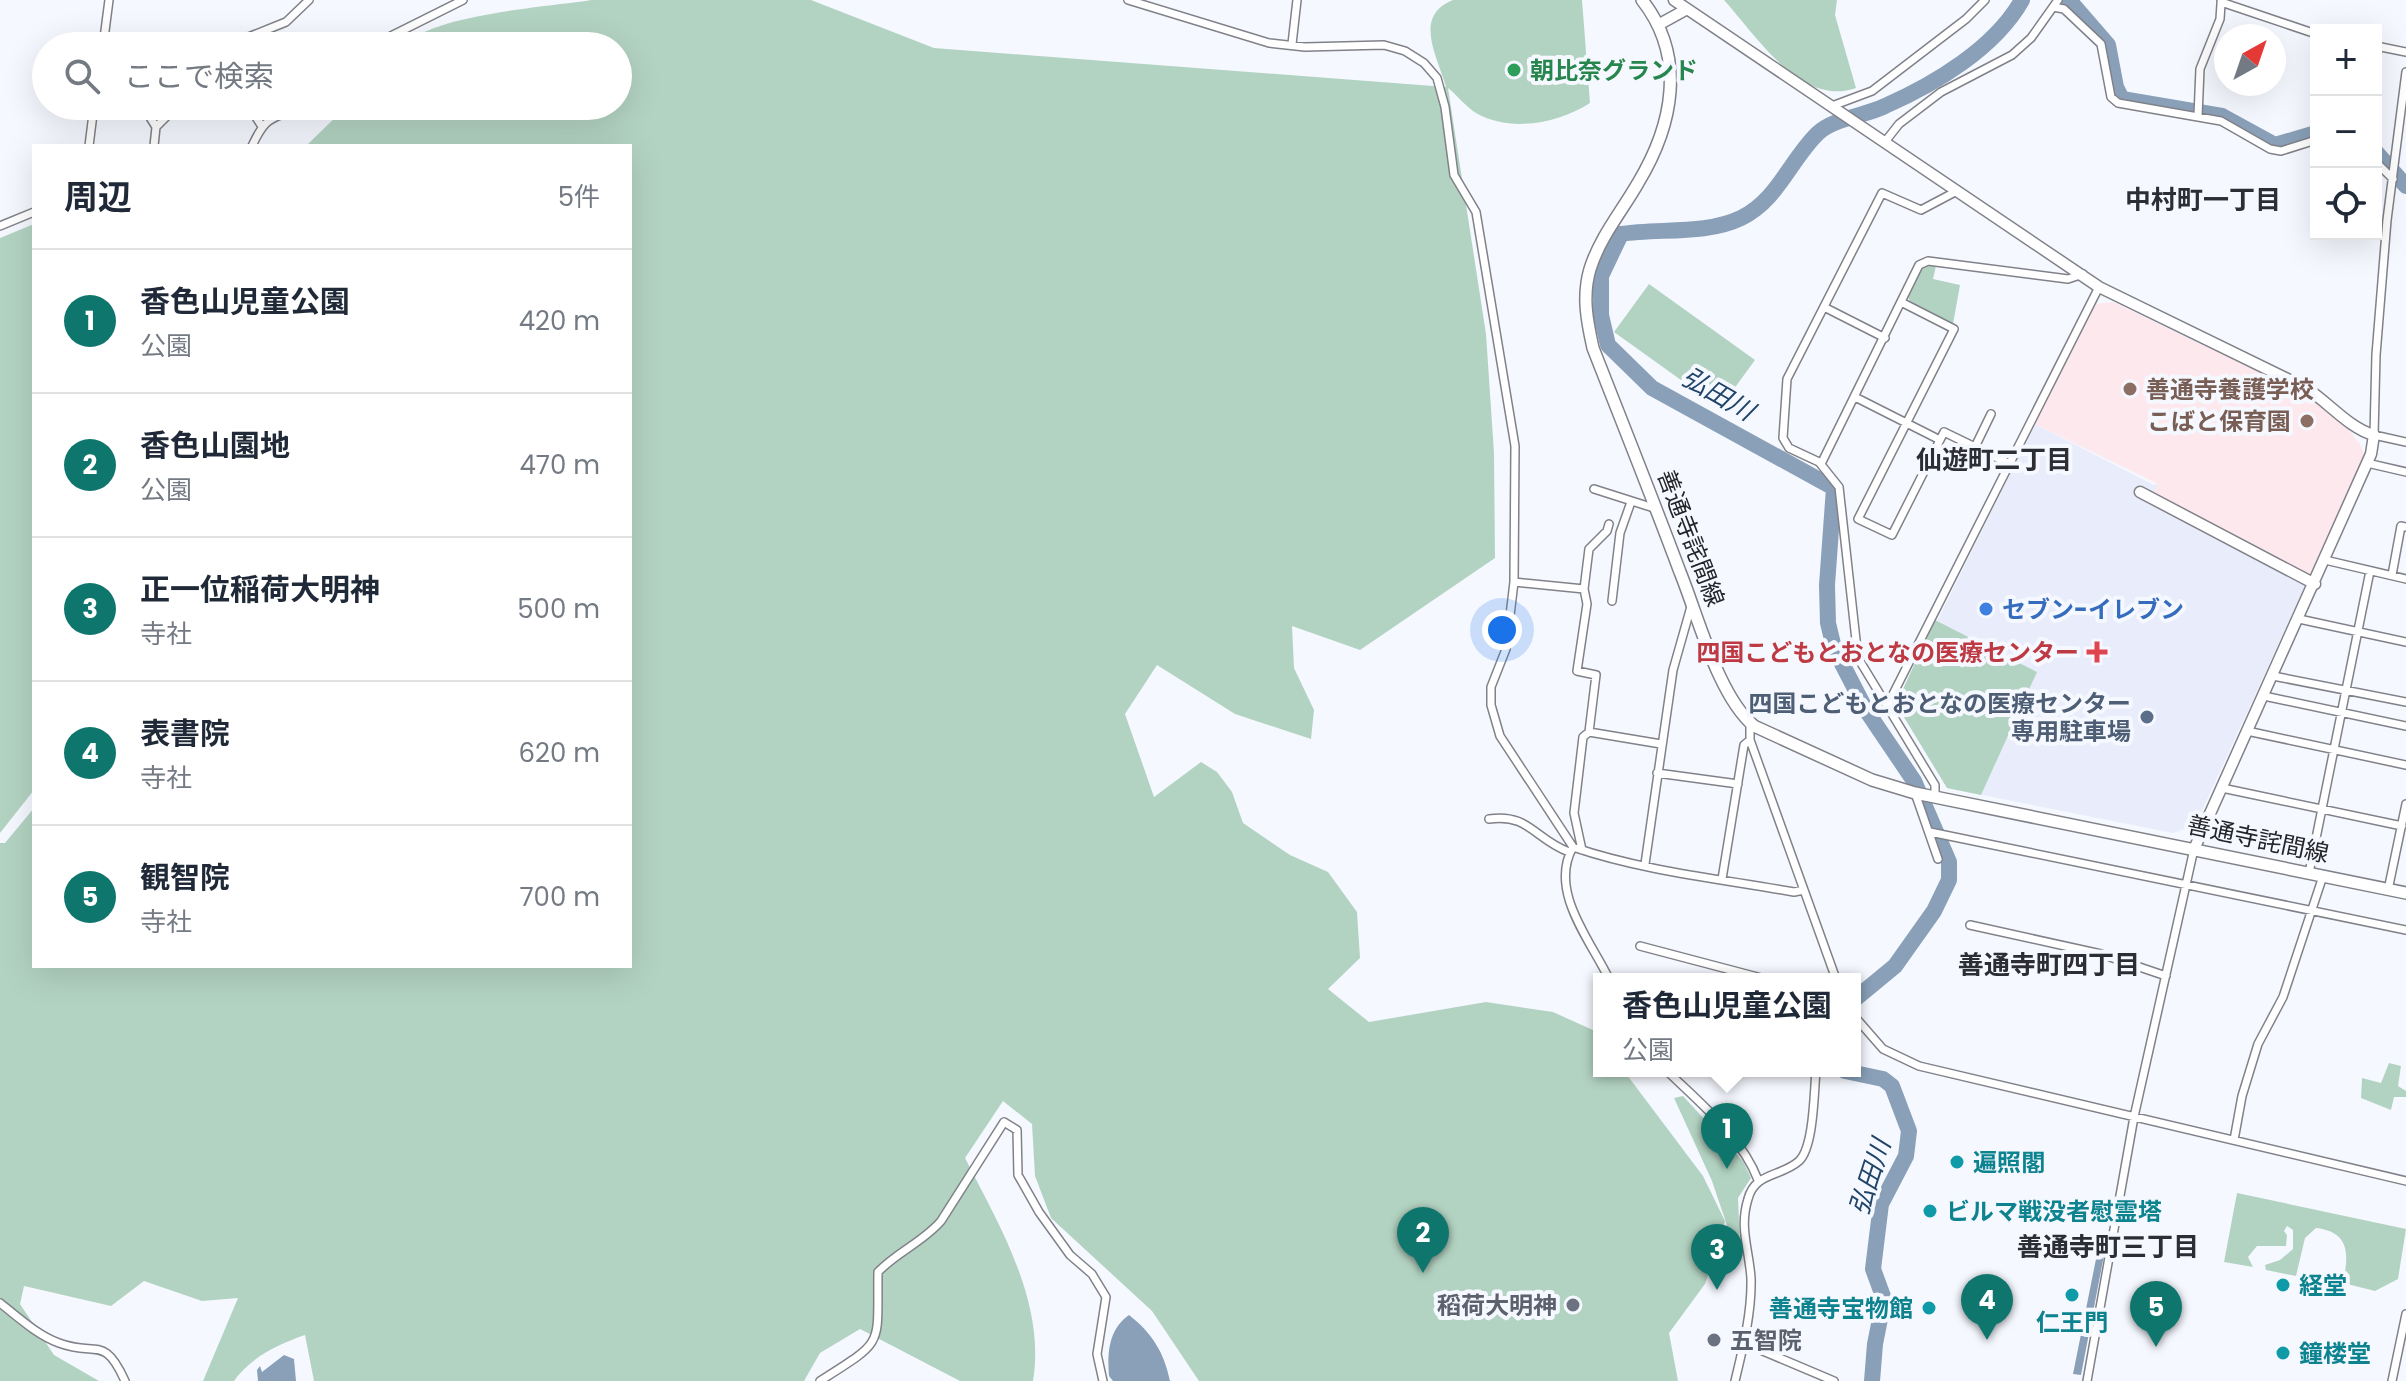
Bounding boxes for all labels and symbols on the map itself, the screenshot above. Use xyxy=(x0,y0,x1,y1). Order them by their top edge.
north arrow xyxy=(2214,24,2286,96)
place label: 朝比奈グランド xyxy=(1530,54,1698,87)
marker: 朝比奈グランド xyxy=(1505,61,1523,79)
district label: 中村町一丁目 xyxy=(2125,182,2281,218)
water label: 弘田川 xyxy=(1675,359,1763,431)
place label: 善通寺養護学校 xyxy=(2146,373,2314,406)
marker: 善通寺養護学校 xyxy=(2121,380,2139,398)
place label: こばと保育園 xyxy=(2147,405,2291,438)
marker: こばと保育園 xyxy=(2298,412,2316,430)
district label: 仙遊町二丁目 xyxy=(1916,442,2072,478)
street label: 善通寺詫間線 xyxy=(1650,465,1732,611)
place label: セブン-イレブン xyxy=(2002,593,2184,626)
marker: セブン-イレブン xyxy=(1977,600,1995,618)
your location xyxy=(1482,610,1522,650)
place label: 四国こどもとおとなの医療センター xyxy=(1696,636,2079,669)
marker: 四国こどもとおとなの医療センター xyxy=(2086,641,2108,663)
place label: 四国こどもとおとなの医療センター 専用駐車場 xyxy=(1748,687,2131,748)
marker: 四国こどもとおとなの医療センター 専用駐車場 xyxy=(2138,708,2156,726)
street label: 善通寺詫間線 xyxy=(2184,808,2332,870)
district label: 善通寺町四丁目 xyxy=(1958,947,2140,983)
pin: 1 xyxy=(1701,1103,1753,1169)
water label: 弘田川 xyxy=(1841,1132,1900,1220)
place label: 遍照閣 xyxy=(1973,1146,2045,1179)
marker: 遍照閣 xyxy=(1948,1153,1966,1171)
place label: ビルマ戦没者慰霊塔 xyxy=(1946,1195,2162,1228)
marker: ビルマ戦没者慰霊塔 xyxy=(1921,1202,1939,1220)
pin: 2 xyxy=(1397,1207,1449,1273)
pin: 3 xyxy=(1691,1224,1743,1290)
district label: 善通寺町三丁目 xyxy=(2017,1229,2199,1265)
place label: 経堂 xyxy=(2299,1269,2347,1302)
pin: 4 xyxy=(1961,1274,2013,1340)
marker: 経堂 xyxy=(2274,1276,2292,1294)
pin: 5 xyxy=(2130,1281,2182,1347)
marker: 仁王門 xyxy=(2063,1286,2081,1304)
place label: 稻荷大明神 xyxy=(1437,1289,1557,1322)
place label: 善通寺宝物館 xyxy=(1769,1292,1913,1325)
marker: 稻荷大明神 xyxy=(1564,1296,1582,1314)
marker: 善通寺宝物館 xyxy=(1920,1299,1938,1317)
place label: 仁王門 xyxy=(2036,1306,2108,1339)
place label: 五智院 xyxy=(1730,1324,1802,1357)
marker: 五智院 xyxy=(1705,1331,1723,1349)
place label: 鐘楼堂 xyxy=(2299,1337,2371,1370)
marker: 鐘楼堂 xyxy=(2274,1344,2292,1362)

